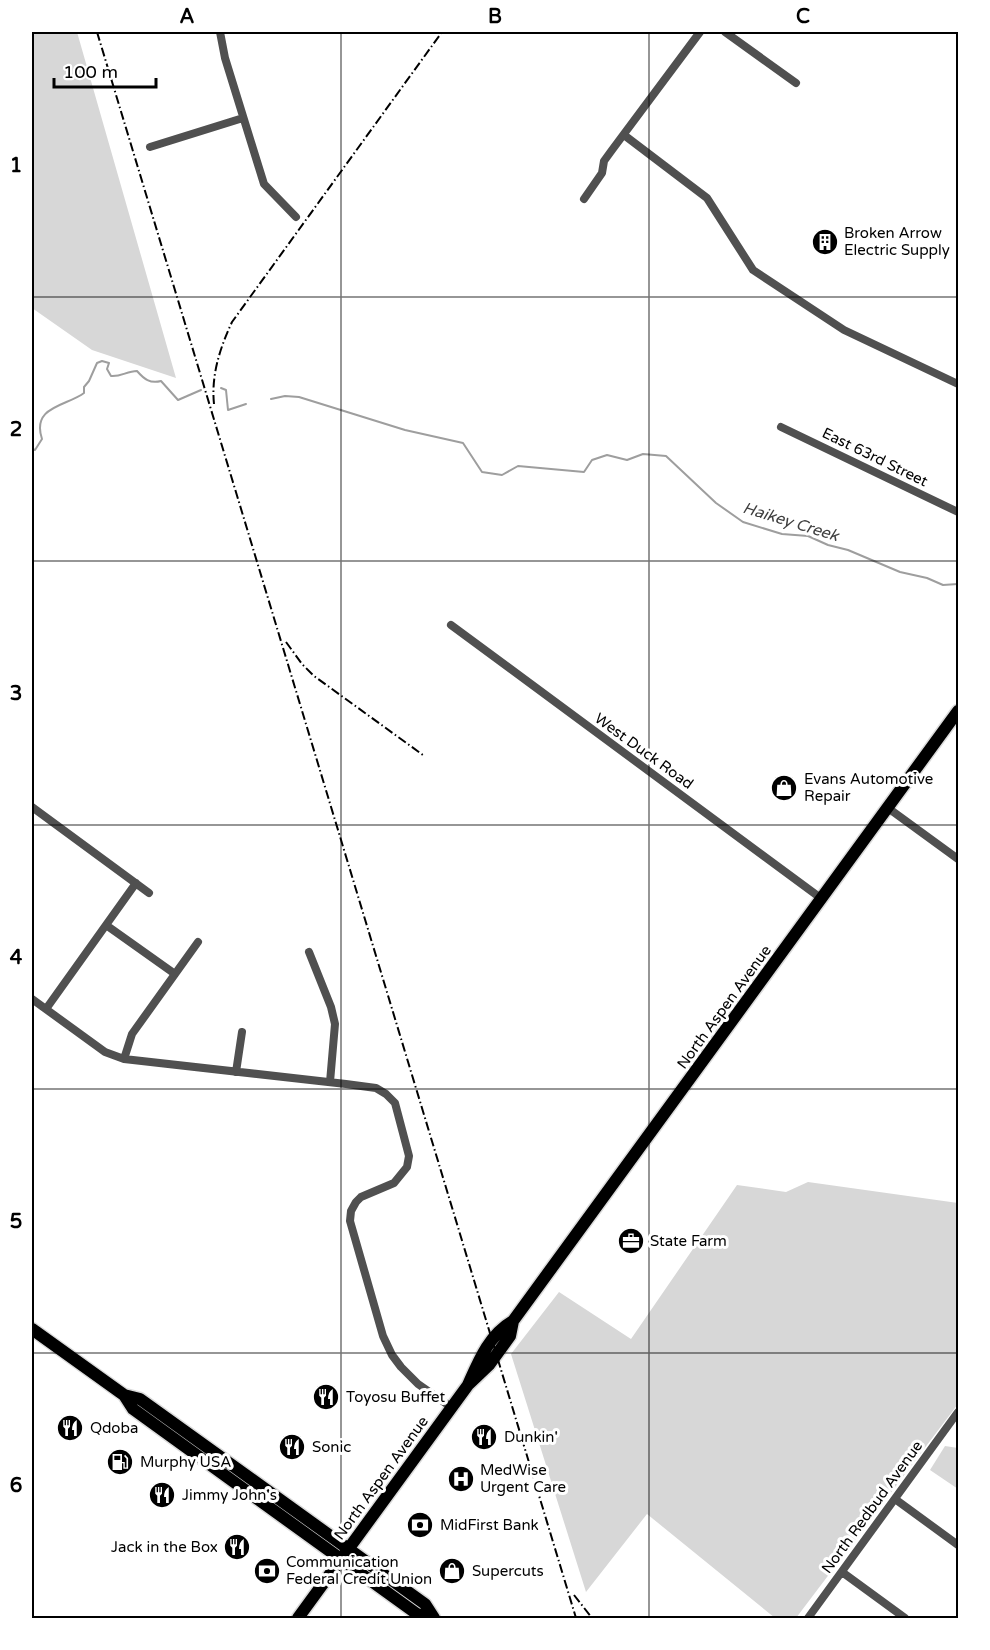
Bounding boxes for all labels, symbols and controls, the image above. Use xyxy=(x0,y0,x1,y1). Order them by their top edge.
text: A xyxy=(180,5,195,29)
text: B xyxy=(488,5,502,29)
text: C xyxy=(796,5,810,29)
scale bar xyxy=(54,51,156,89)
text: 100 m xyxy=(63,61,118,83)
text: 1 xyxy=(10,154,22,178)
place label: Broken Arrow Electric Supply xyxy=(844,224,950,259)
building icon: Broken Arrow Electric Supply xyxy=(810,227,840,257)
text: 2 xyxy=(10,418,22,442)
street label: East 63rd Street xyxy=(819,424,931,490)
water label: Haikey Creek xyxy=(740,498,842,546)
text: 3 xyxy=(10,682,22,706)
street label: West Duck Road xyxy=(591,709,697,793)
place label: Evans Automotive Repair xyxy=(804,770,933,805)
shop icon: Evans Automotive Repair xyxy=(769,773,799,803)
street label: North Aspen Avenue xyxy=(673,942,775,1072)
text: 4 xyxy=(10,946,23,970)
text: 5 xyxy=(10,1210,22,1234)
office icon: State Farm xyxy=(616,1226,646,1256)
place label: State Farm xyxy=(650,1232,727,1250)
restaurant icon: Toyosu Buffet xyxy=(311,1382,341,1412)
place label: Toyosu Buffet xyxy=(346,1388,446,1406)
restaurant icon: Qdoba xyxy=(55,1413,85,1443)
street label: North Aspen Avenue xyxy=(330,1413,432,1543)
place label: Qdoba xyxy=(90,1419,138,1437)
restaurant icon: Dunkin' xyxy=(469,1422,499,1452)
place label: Dunkin' xyxy=(504,1428,558,1446)
restaurant icon: Sonic xyxy=(277,1432,307,1462)
street label: North Redbud Avenue xyxy=(818,1437,926,1577)
place label: Sonic xyxy=(312,1438,351,1456)
fuel station icon: Murphy USA xyxy=(105,1447,135,1477)
place label: Murphy USA xyxy=(140,1453,231,1471)
place label: MedWise Urgent Care xyxy=(480,1461,566,1496)
hospital icon: MedWise Urgent Care xyxy=(446,1464,476,1494)
text: 6 xyxy=(10,1474,22,1498)
restaurant icon: Jimmy John's xyxy=(147,1480,177,1510)
place label: Jimmy John's xyxy=(182,1486,277,1504)
bank icon: MidFirst Bank xyxy=(405,1510,435,1540)
place label: MidFirst Bank xyxy=(440,1516,539,1534)
restaurant icon: Jack in the Box xyxy=(222,1532,252,1562)
place label: Jack in the Box xyxy=(111,1538,218,1556)
place label: Communication Federal Credit Union xyxy=(286,1553,432,1588)
bank icon: Communication Federal Credit Union xyxy=(252,1556,282,1586)
shop icon: Supercuts xyxy=(437,1556,467,1586)
place label: Supercuts xyxy=(472,1562,544,1580)

